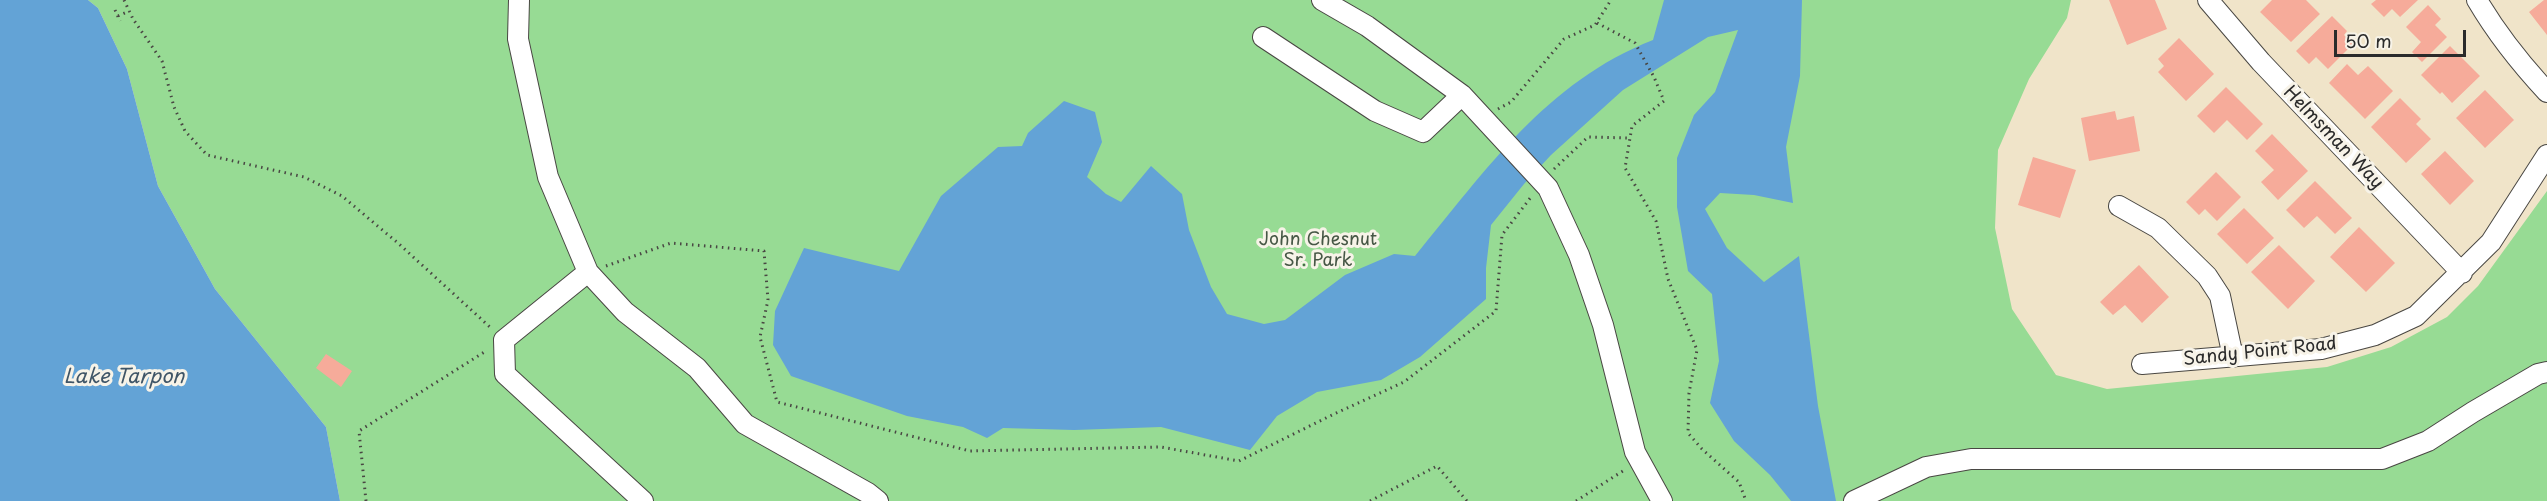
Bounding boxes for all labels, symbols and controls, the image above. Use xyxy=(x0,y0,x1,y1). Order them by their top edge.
scale bar xyxy=(2337,18,2469,56)
text: 50 m xyxy=(2345,27,2392,54)
street label: Helmsman Way xyxy=(2278,82,2388,194)
park label: John Chesnut Sr. Park xyxy=(1259,229,1377,272)
street label: Sandy Point Road xyxy=(2182,333,2338,371)
water label: Lake Tarpon xyxy=(64,365,184,389)

